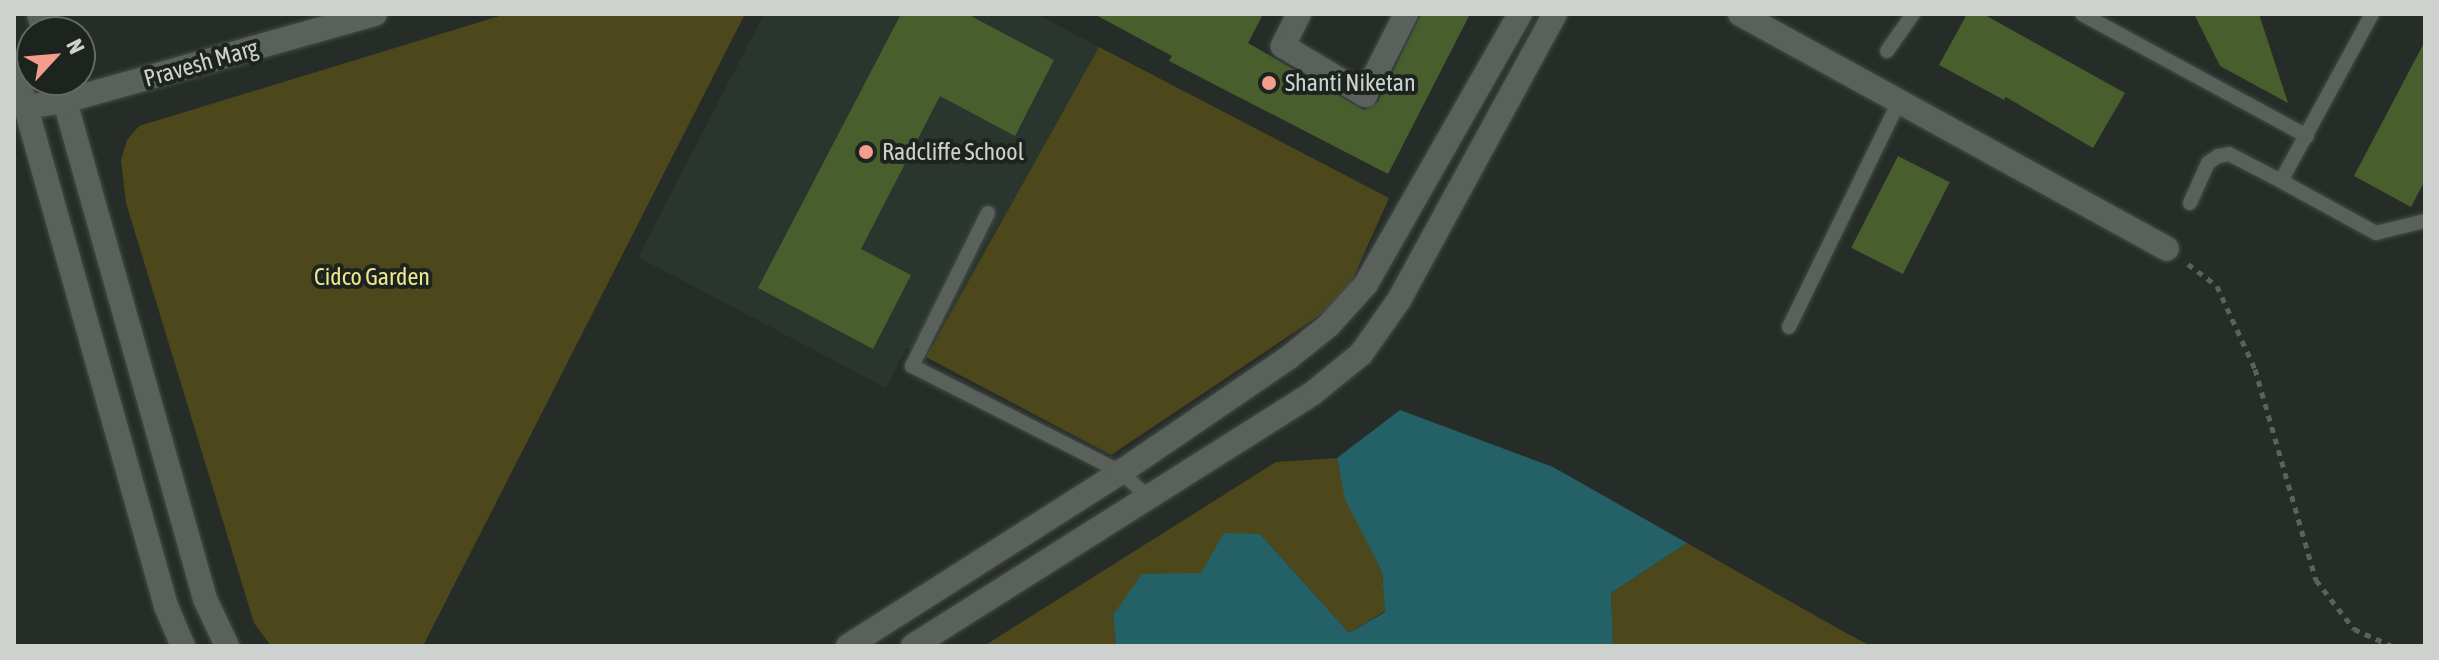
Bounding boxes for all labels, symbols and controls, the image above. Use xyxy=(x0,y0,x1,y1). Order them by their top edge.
north arrow xyxy=(16,16,96,96)
street label: Pravesh Marg xyxy=(141,33,261,93)
text: N xyxy=(61,35,90,58)
place label: Shanti Niketan xyxy=(1285,69,1416,97)
marker: Shanti Niketan xyxy=(1260,74,1278,92)
place label: Radcliffe School xyxy=(882,138,1024,166)
marker: Radcliffe School xyxy=(857,143,875,161)
park label: Cidco Garden xyxy=(314,263,430,291)

